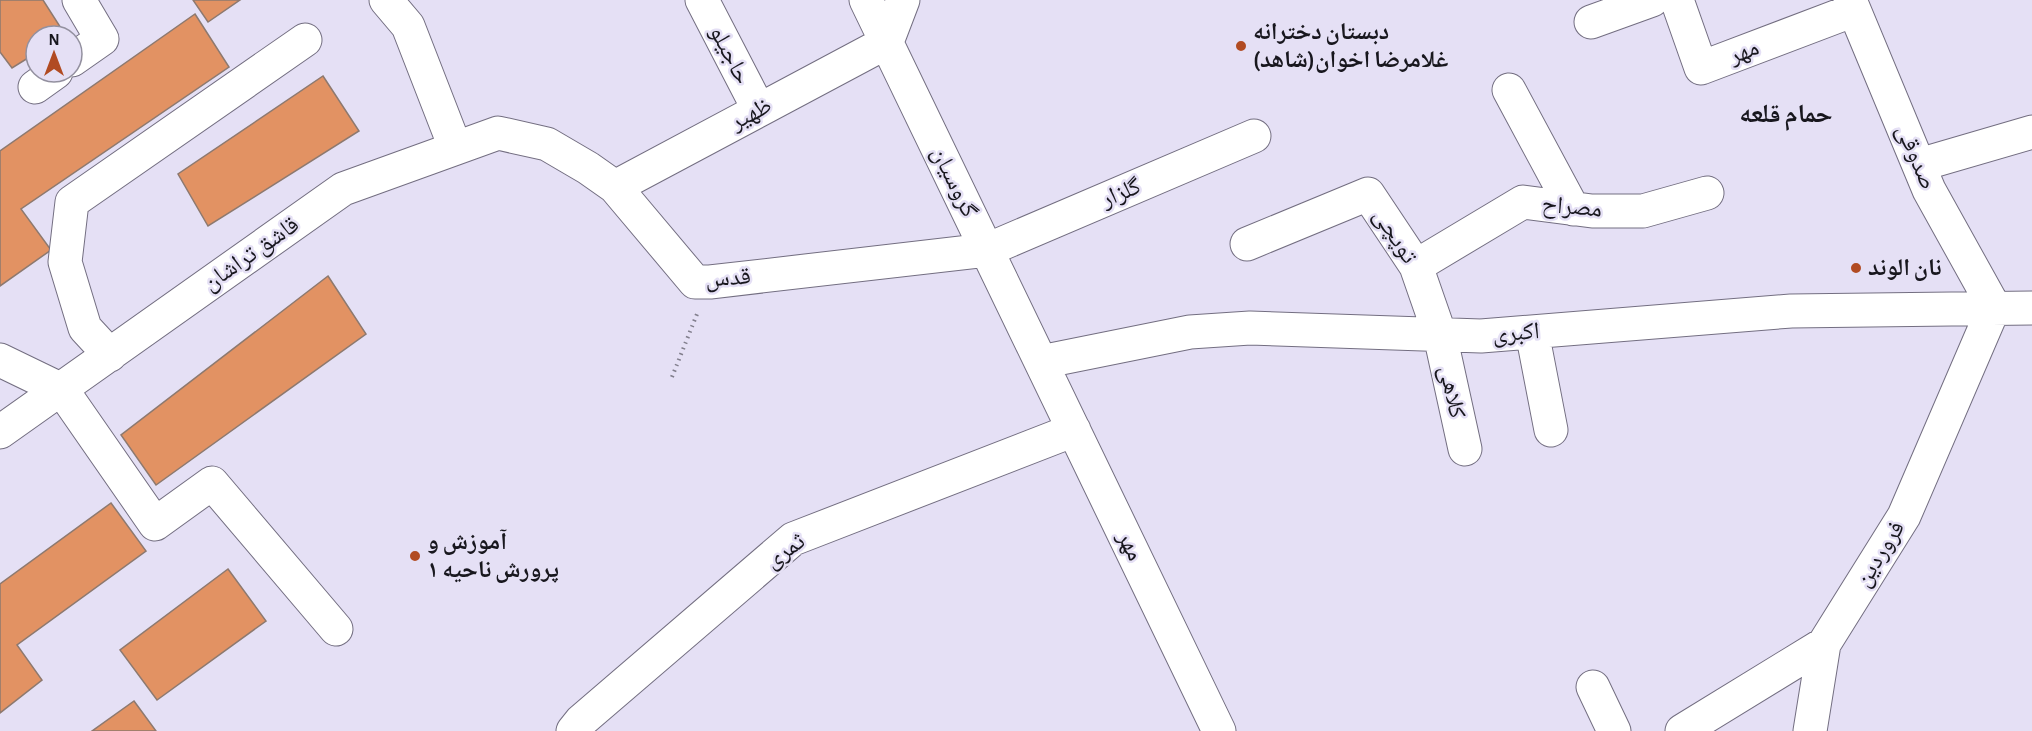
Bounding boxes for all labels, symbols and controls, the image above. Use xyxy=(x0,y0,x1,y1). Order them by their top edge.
place label: دبستان دخترانه غلامرضا اخوان(شاهد) xyxy=(1253,20,1448,73)
street label: حاجیلو xyxy=(705,22,755,88)
north arrow xyxy=(24,24,84,84)
text: N xyxy=(48,32,60,48)
street label: مهر xyxy=(1725,35,1762,69)
marker: دبستان دخترانه غلامرضا اخوان(شاهد) xyxy=(1234,39,1248,53)
street label: ظهیر xyxy=(725,93,776,136)
district label: حمام قلعه xyxy=(1739,101,1833,131)
street label: صدوقی xyxy=(1891,121,1940,193)
street label: گروسیان xyxy=(926,143,981,222)
street label: گلزار xyxy=(1097,174,1144,212)
street label: مصراح xyxy=(1541,192,1603,224)
street label: توپچی xyxy=(1368,204,1421,268)
street label: قاشق تراشان xyxy=(199,212,304,296)
place label: نان الوند xyxy=(1868,256,1942,281)
marker: نان الوند xyxy=(1849,261,1863,275)
street label: قدس xyxy=(704,264,752,293)
street label: اکبری xyxy=(1491,319,1541,348)
street label: کلاهی xyxy=(1434,363,1469,421)
street label: فروردین xyxy=(1851,517,1910,592)
street label: مهر xyxy=(1112,526,1147,565)
place label: آموزش و پرورش ناحیه ۱ xyxy=(427,529,559,583)
street label: ثمری xyxy=(761,529,810,574)
marker: آموزش و پرورش ناحیه ۱ xyxy=(408,549,422,563)

